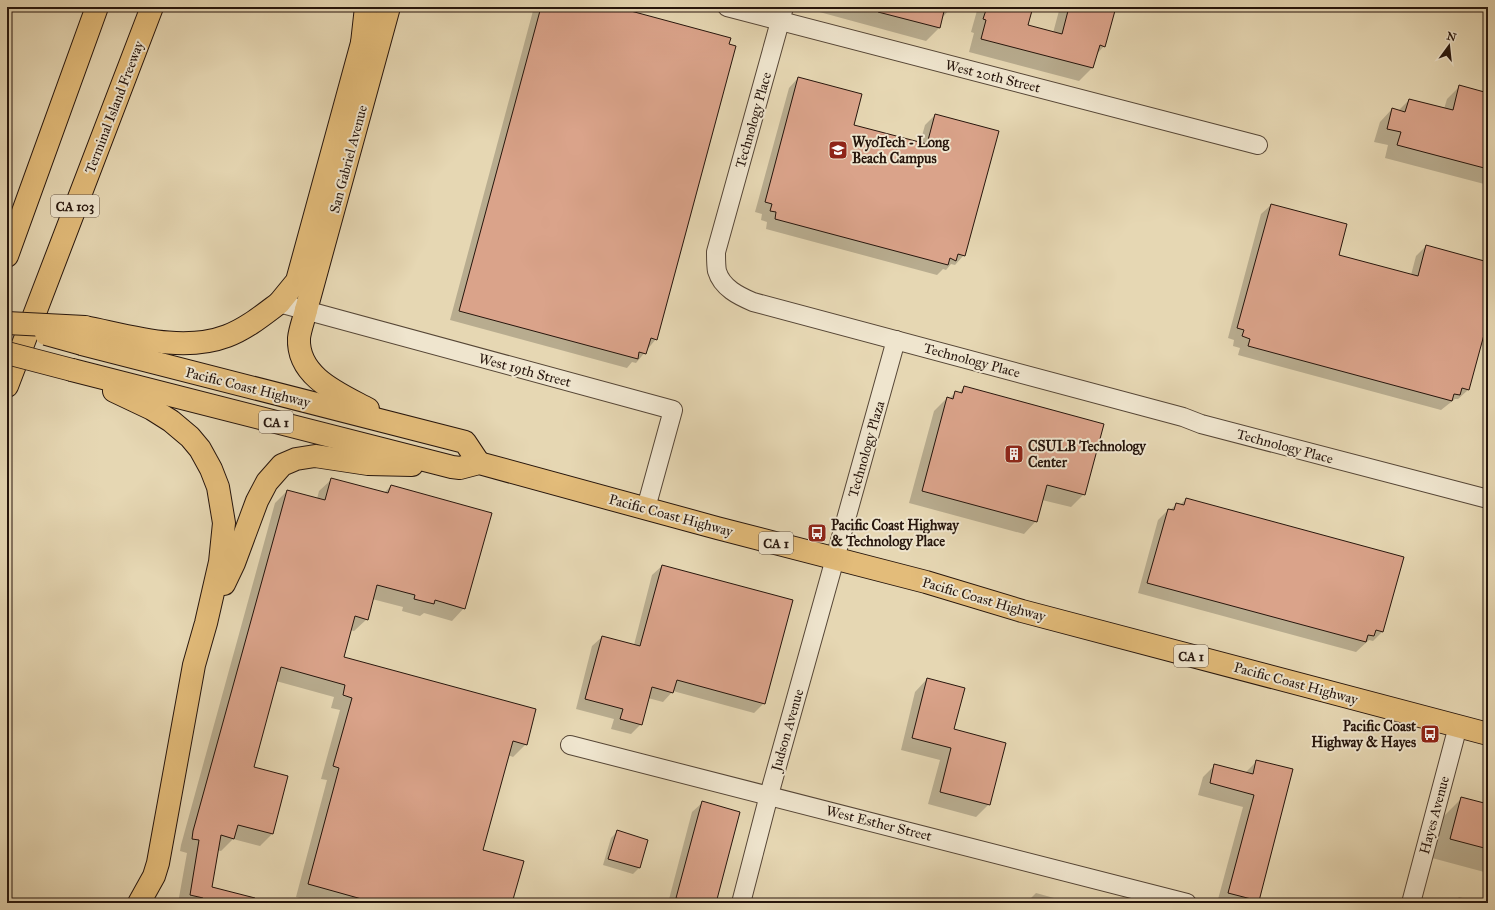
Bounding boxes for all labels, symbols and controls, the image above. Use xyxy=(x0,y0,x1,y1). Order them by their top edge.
north arrow xyxy=(1429,26,1469,66)
text: N xyxy=(1445,29,1458,44)
street label: Terminal Island Freeway xyxy=(81,38,148,176)
street label: West 20th Street xyxy=(944,56,1042,97)
street label: Technology Place xyxy=(732,70,775,170)
street label: San Gabriel Avenue xyxy=(326,103,371,215)
place label: WyoTech - Long Beach Campus xyxy=(852,134,949,168)
school or university icon: WyoTech - Long Beach Campus xyxy=(827,139,849,161)
road number: CA 103 xyxy=(51,195,99,217)
street label: Technology Place xyxy=(922,339,1022,382)
street label: West 19th Street xyxy=(477,350,573,391)
street label: Pacific Coast Highway xyxy=(184,364,312,411)
street label: Technology Plaza xyxy=(845,399,888,499)
road number: CA 1 xyxy=(259,411,293,433)
street label: Technology Place xyxy=(1235,425,1335,468)
place label: CSULB Technology Center xyxy=(1028,438,1147,471)
building icon: CSULB Technology Center xyxy=(1003,443,1025,465)
street label: Pacific Coast Highway xyxy=(607,491,735,540)
place label: Pacific Coast Highway & Technology Place xyxy=(831,517,960,551)
bus stop icon: Pacific Coast Highway & Technology Place xyxy=(806,522,828,544)
road number: CA 1 xyxy=(759,532,793,554)
street label: Pacific Coast Highway xyxy=(920,574,1048,625)
road number: CA 1 xyxy=(1174,645,1208,667)
street label: Pacific Coast Highway xyxy=(1232,659,1360,708)
street label: Judson Avenue xyxy=(767,687,808,775)
place label: Pacific Coast Highway & Hayes xyxy=(1311,718,1416,752)
bus stop icon: Pacific Coast Highway & Hayes xyxy=(1419,723,1441,745)
street label: Hayes Avenue xyxy=(1416,774,1453,856)
street label: West Esther Street xyxy=(824,802,934,845)

